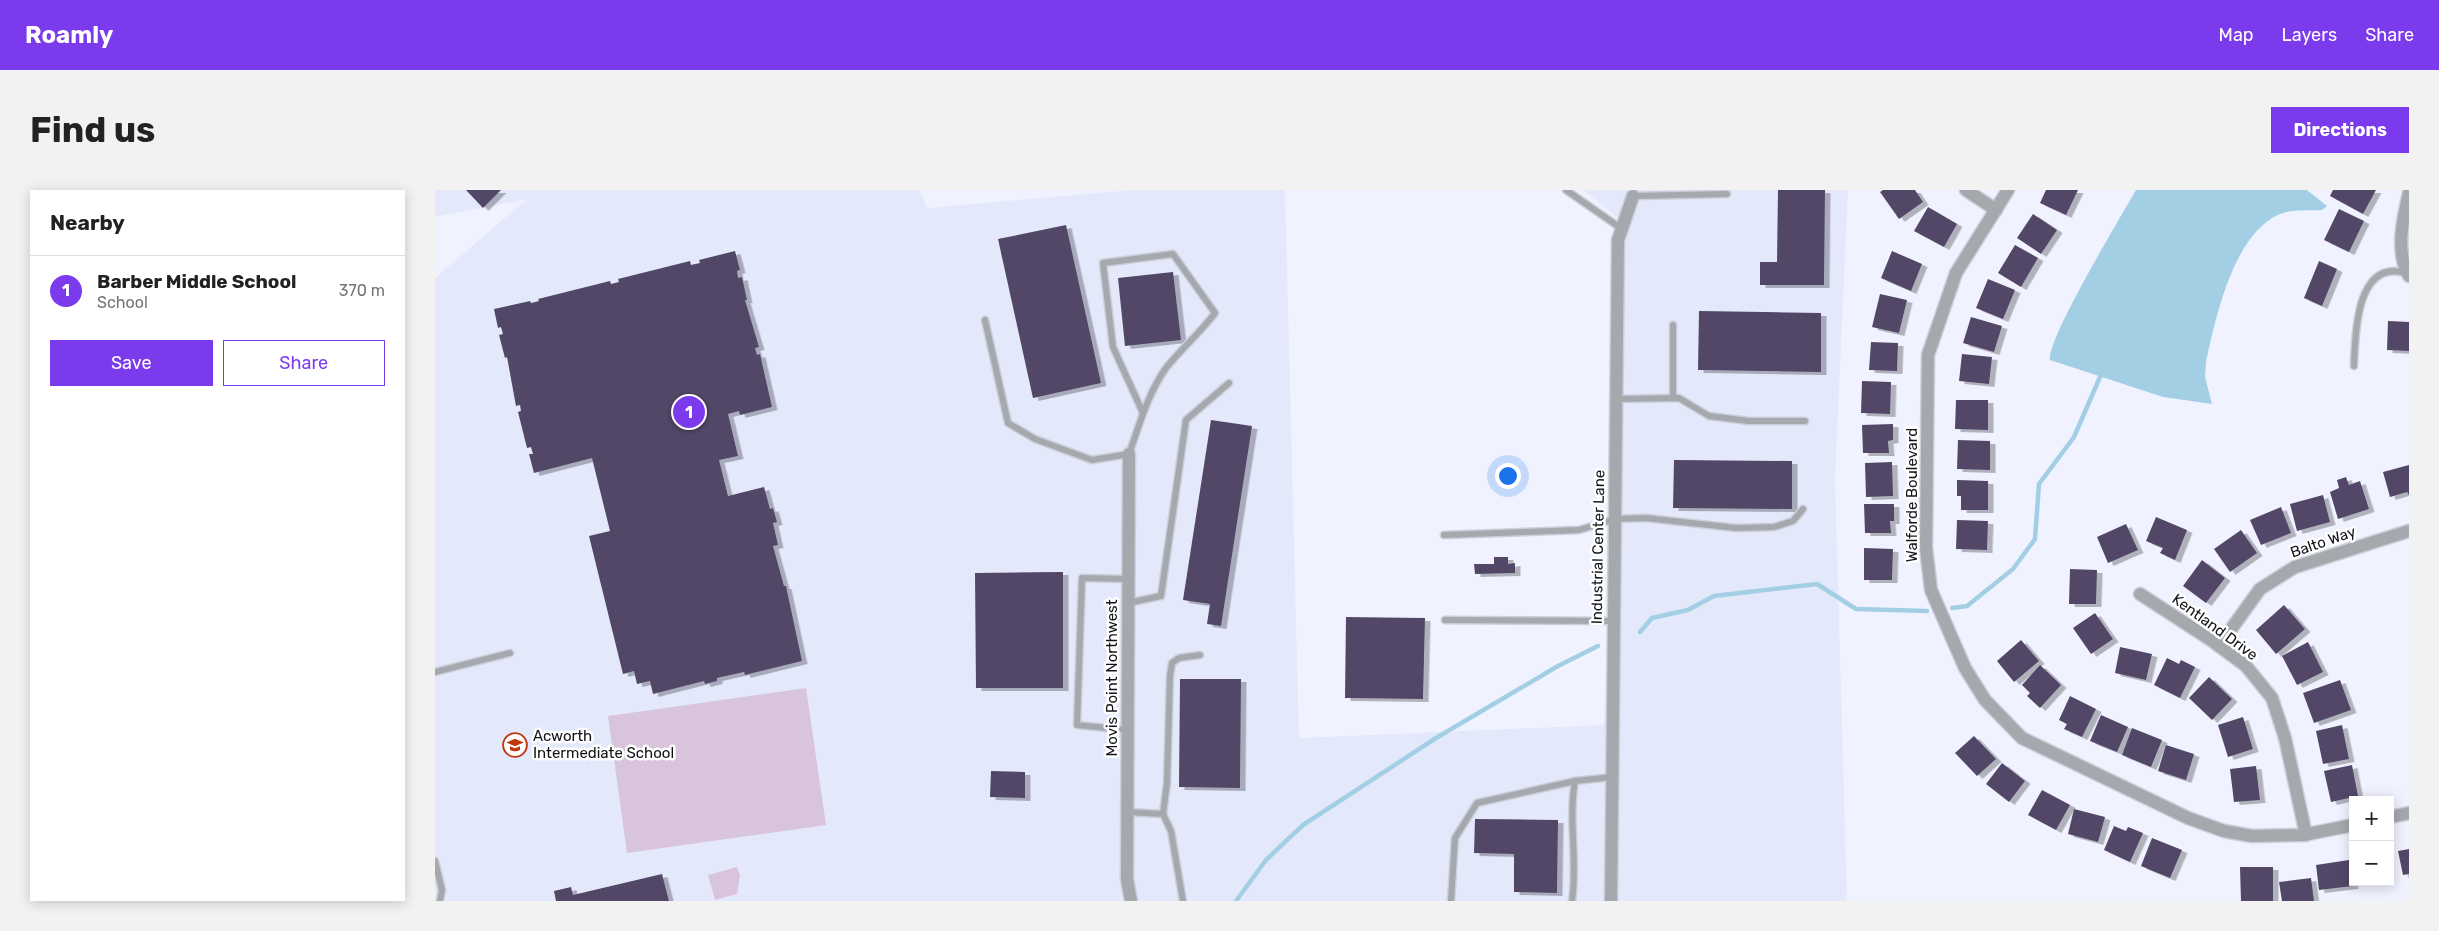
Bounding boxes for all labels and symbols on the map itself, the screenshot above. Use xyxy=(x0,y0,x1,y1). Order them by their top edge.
pin: 1 xyxy=(673,393,705,431)
street label: Walforde Boulevard xyxy=(1903,428,1921,562)
your location xyxy=(1495,463,1521,489)
street label: Industrial Center Lane xyxy=(1588,470,1608,624)
street label: Balto Way xyxy=(2288,522,2358,562)
street label: Kentland Drive xyxy=(2169,590,2261,664)
street label: Movis Point Northwest xyxy=(1103,599,1121,757)
place label: Acworth Intermediate School xyxy=(533,727,674,762)
school or university icon: Acworth Intermediate School xyxy=(502,732,528,758)

